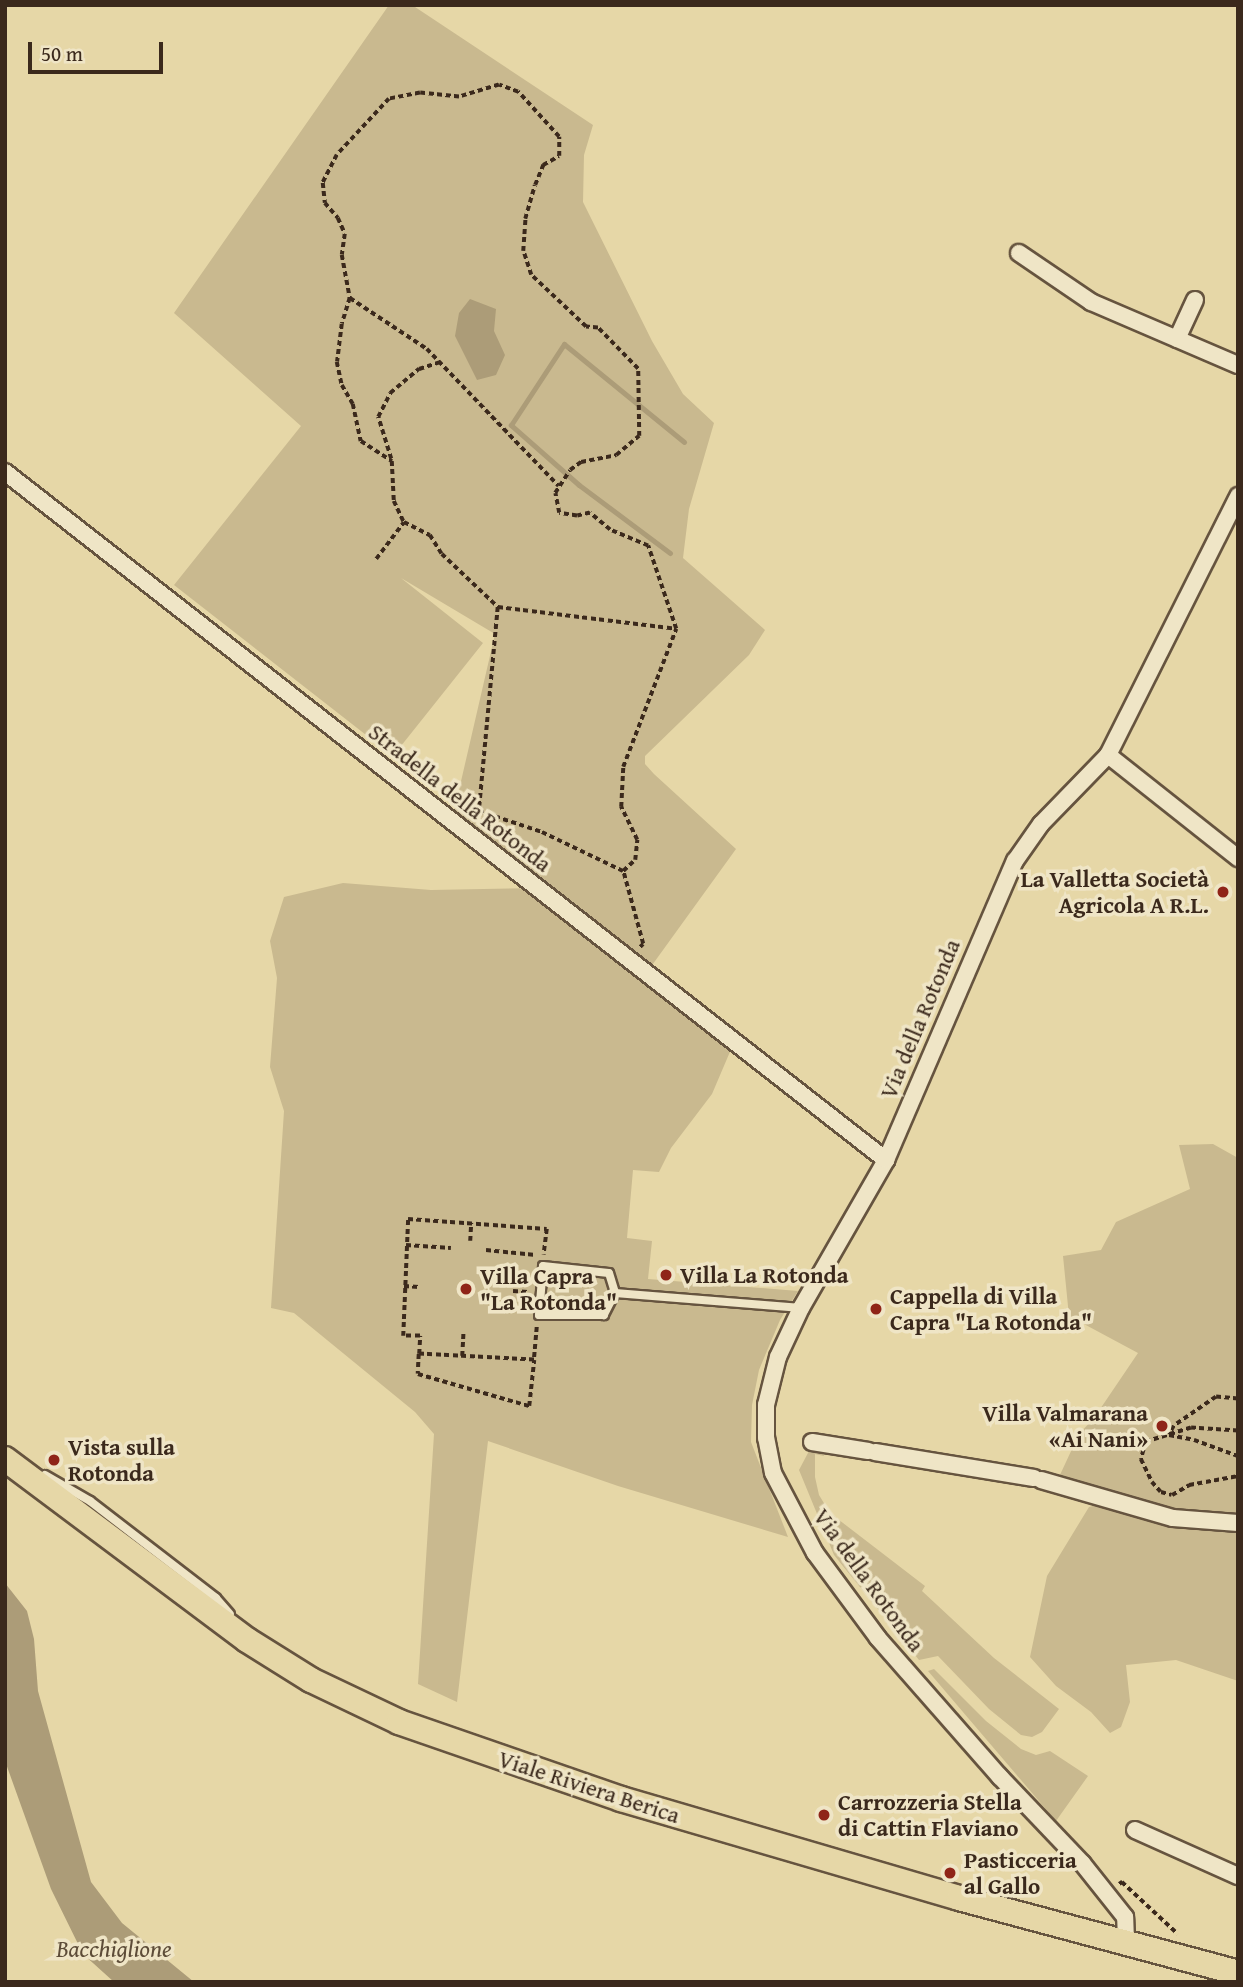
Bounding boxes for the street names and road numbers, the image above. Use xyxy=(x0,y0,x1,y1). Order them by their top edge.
street label: Stradella della Rotonda xyxy=(363,718,557,878)
street label: Via della Rotonda xyxy=(874,935,966,1103)
street label: Via della Rotonda xyxy=(808,1503,930,1657)
street label: Viale Riviera Berica xyxy=(495,1745,683,1829)

